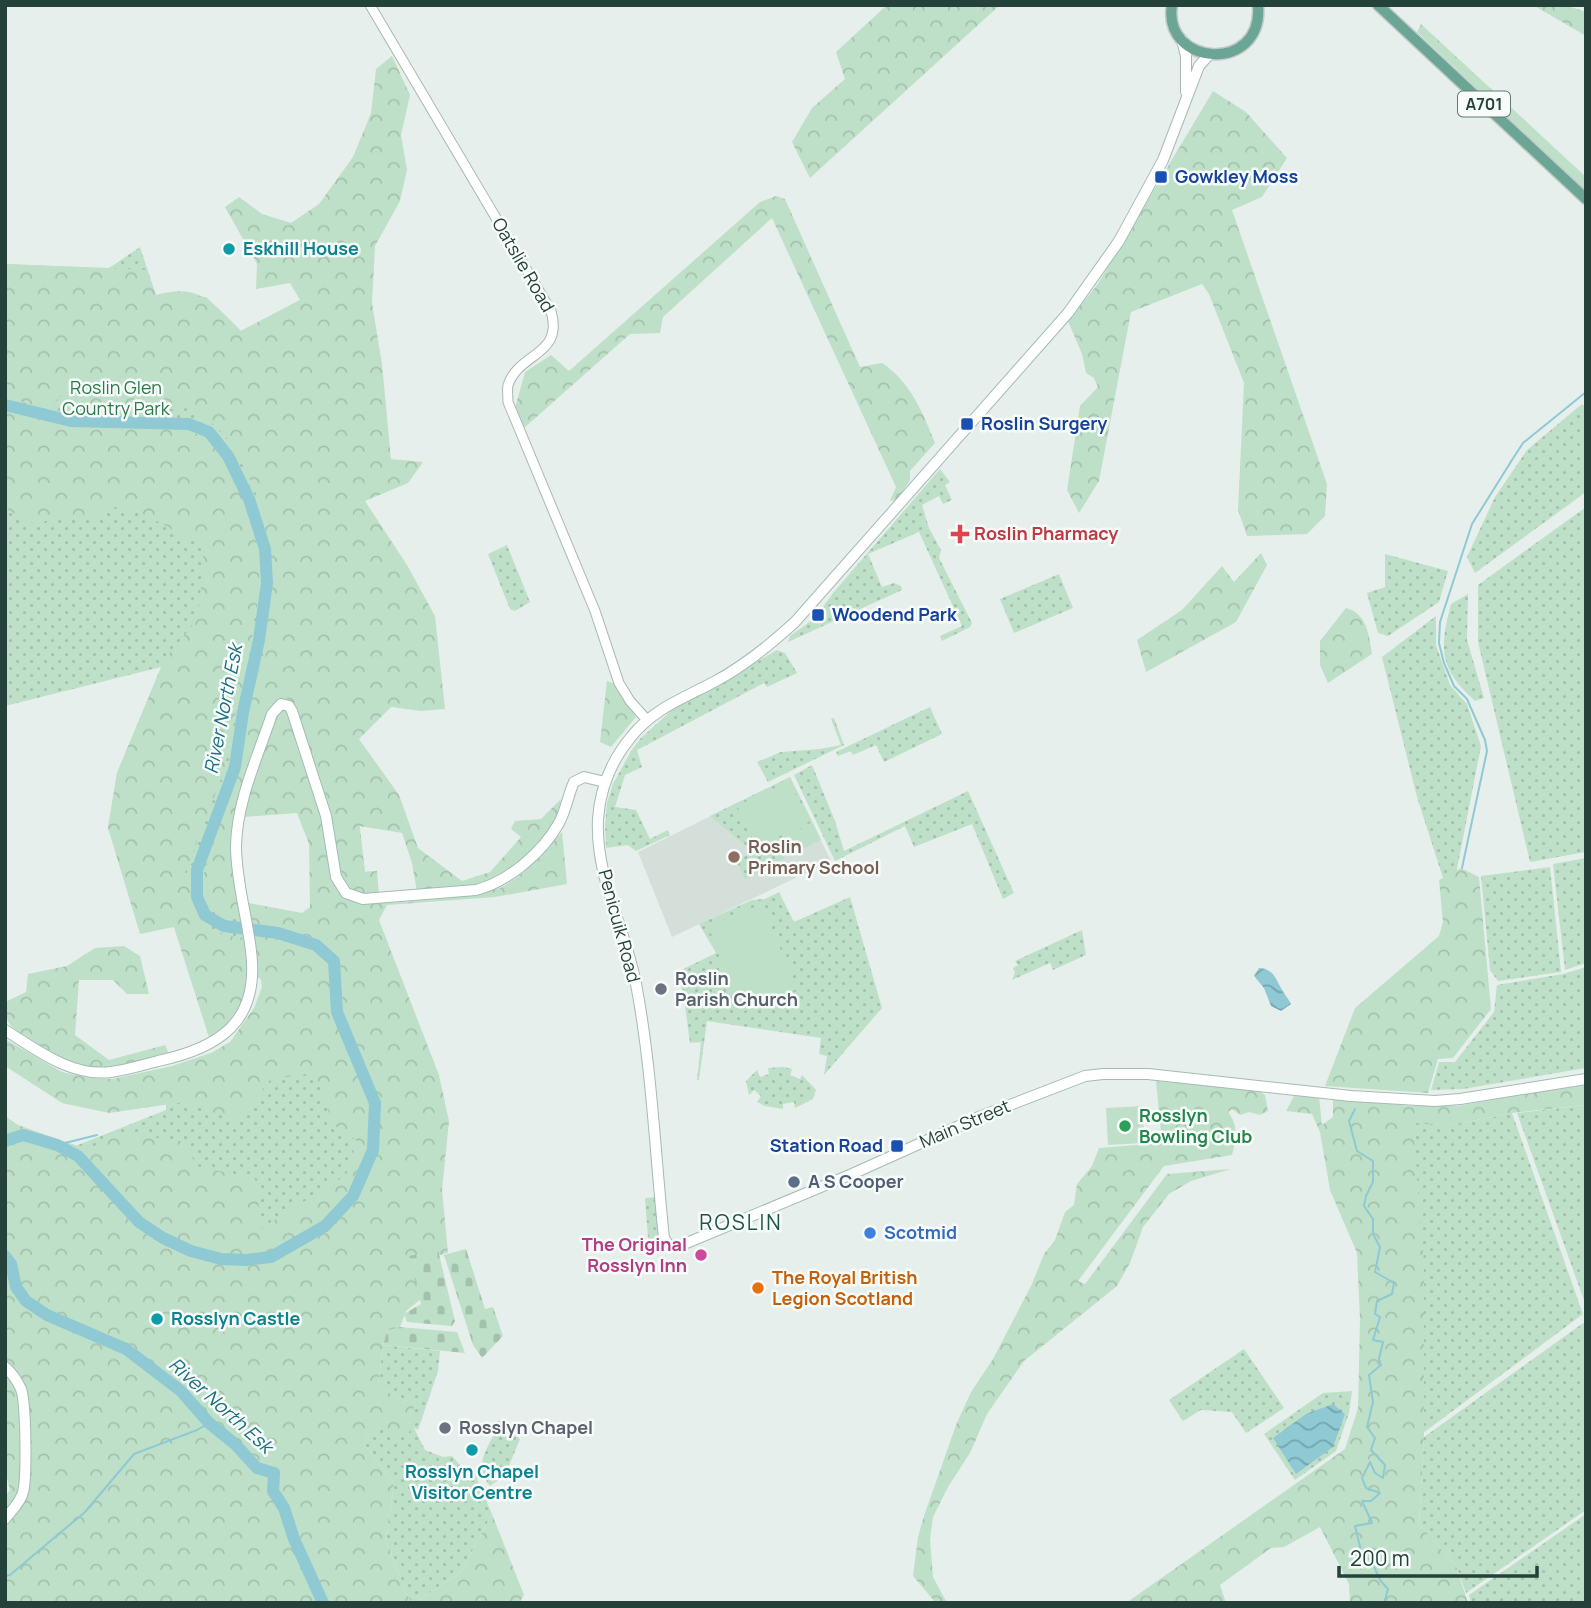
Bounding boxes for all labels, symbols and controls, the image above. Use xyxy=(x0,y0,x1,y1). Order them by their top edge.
road number: A701 xyxy=(1458,92,1510,116)
place label: Gowkley Moss xyxy=(1175,164,1298,188)
marker: Gowkley Moss xyxy=(1153,169,1169,185)
street label: Oatslie Road xyxy=(487,213,560,316)
place label: Eskhill House xyxy=(243,236,359,260)
marker: Eskhill House xyxy=(221,241,237,257)
park label: Roslin Glen Country Park xyxy=(62,375,171,420)
place label: Roslin Surgery xyxy=(981,411,1107,435)
marker: Roslin Surgery xyxy=(959,416,975,432)
place label: Roslin Pharmacy xyxy=(974,521,1118,545)
marker: Roslin Pharmacy xyxy=(952,526,968,542)
place label: Woodend Park xyxy=(832,602,958,626)
marker: Woodend Park xyxy=(810,607,826,623)
water label: River North Esk xyxy=(198,639,249,776)
place label: Roslin Primary School xyxy=(748,834,880,879)
marker: Roslin Primary School xyxy=(726,849,742,865)
street label: Penicuik Road xyxy=(593,867,647,985)
place label: Roslin Parish Church xyxy=(675,966,798,1011)
marker: Roslin Parish Church xyxy=(653,981,669,997)
street label: Main Street xyxy=(916,1093,1014,1153)
place label: Rosslyn Bowling Club xyxy=(1139,1103,1252,1148)
marker: Rosslyn Bowling Club xyxy=(1117,1118,1133,1134)
place label: Station Road xyxy=(770,1133,883,1157)
marker: Station Road xyxy=(889,1138,905,1154)
place label: A S Cooper xyxy=(808,1169,904,1193)
marker: A S Cooper xyxy=(786,1174,802,1190)
district label: ROSLIN xyxy=(699,1208,783,1236)
place label: Scotmid xyxy=(884,1220,957,1244)
marker: Scotmid xyxy=(862,1225,878,1241)
place label: The Original Rosslyn Inn xyxy=(582,1232,687,1277)
marker: The Original Rosslyn Inn xyxy=(693,1247,709,1263)
place label: The Royal British Legion Scotland xyxy=(772,1265,917,1310)
marker: The Royal British Legion Scotland xyxy=(750,1280,766,1296)
place label: Rosslyn Castle xyxy=(171,1306,301,1330)
marker: Rosslyn Castle xyxy=(149,1311,165,1327)
water label: River North Esk xyxy=(163,1351,280,1460)
place label: Rosslyn Chapel xyxy=(459,1415,593,1439)
marker: Rosslyn Chapel xyxy=(437,1420,453,1436)
marker: Rosslyn Chapel Visitor Centre xyxy=(464,1442,480,1458)
place label: Rosslyn Chapel Visitor Centre xyxy=(405,1459,539,1504)
scale bar xyxy=(1339,1534,1537,1578)
text: 200 m xyxy=(1350,1544,1410,1572)

